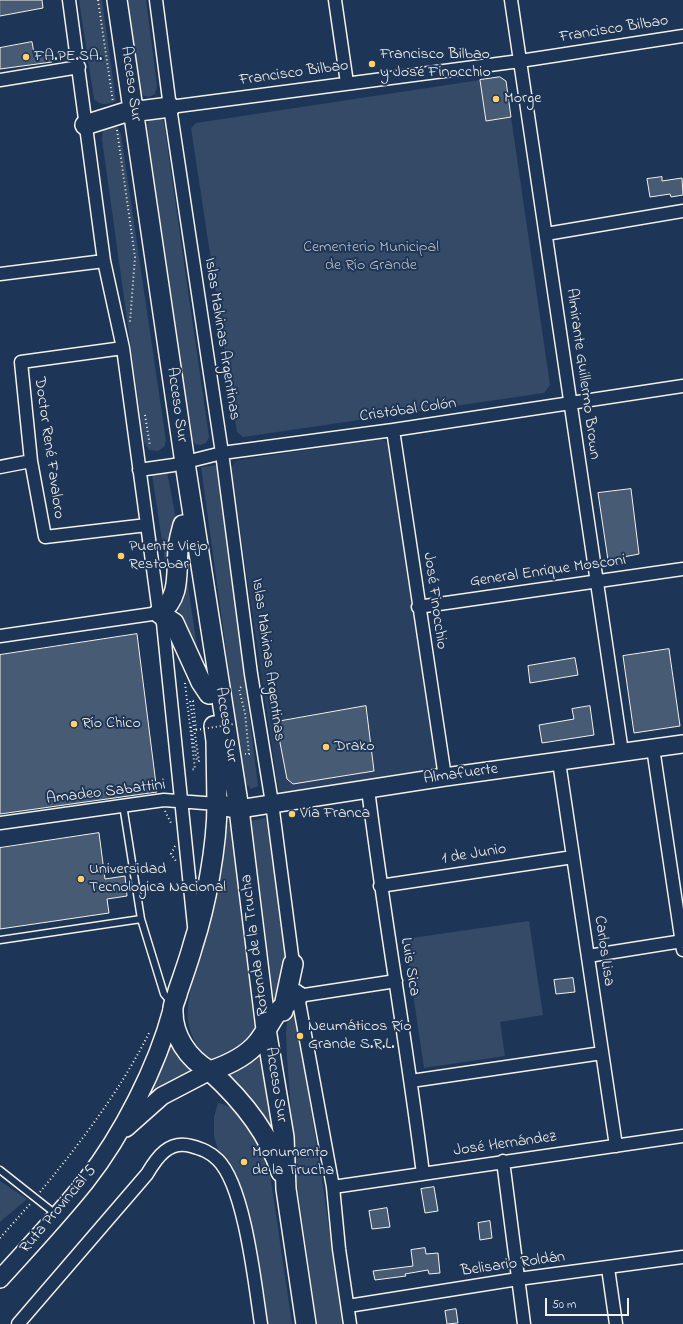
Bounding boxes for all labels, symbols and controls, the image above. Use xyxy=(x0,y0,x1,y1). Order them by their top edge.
street label: Francisco Bilbao xyxy=(558,12,670,48)
street label: Acceso Sur xyxy=(115,45,145,123)
place label: Francisco Bilbao y José Finocchio xyxy=(380,45,491,83)
place label: FA.PE.SA. xyxy=(34,47,102,67)
marker: FA.PE.SA. xyxy=(21,52,31,62)
street label: Francisco Bilbao xyxy=(238,57,350,91)
marker: Francisco Bilbao y José Finocchio xyxy=(367,59,377,69)
place label: Morge xyxy=(504,89,541,109)
marker: Morge xyxy=(491,94,501,104)
park label: Cementerio Municipal de Río Grande xyxy=(303,238,439,276)
street label: Islas Malvinas Argentinas xyxy=(199,256,243,422)
street label: Almirante Guillermo Brown xyxy=(560,287,604,461)
street label: Acceso Sur xyxy=(161,366,191,444)
street label: Doctor René Favaloro xyxy=(29,376,67,520)
street label: Cristóbal Colón xyxy=(358,395,458,427)
place label: Puente Viejo Restobar xyxy=(129,537,208,575)
marker: Puente Viejo Restobar xyxy=(116,551,126,561)
street label: José Finocchio xyxy=(418,551,450,651)
street label: General Enrique Mosconi xyxy=(469,552,627,592)
street label: Islas Malvinas Argentinas xyxy=(246,577,288,743)
street label: Acceso Sur xyxy=(210,686,240,764)
place label: Río Chico xyxy=(82,714,141,734)
marker: Río Chico xyxy=(69,719,79,729)
place label: Drako xyxy=(334,737,375,757)
marker: Drako xyxy=(321,742,331,752)
street label: Almafuerte xyxy=(423,760,499,790)
street label: Amadeo Sabattini xyxy=(45,776,167,810)
place label: Vía Franca xyxy=(300,804,370,824)
marker: Vía Franca xyxy=(287,809,297,819)
street label: 1 de Junio xyxy=(440,840,508,870)
place label: Universidad Tecnologica Nacional xyxy=(89,860,226,898)
street label: Rotonda de la Trucha xyxy=(238,873,274,1017)
marker: Universidad Tecnologica Nacional xyxy=(76,874,86,884)
street label: Carlos Lisa xyxy=(589,914,617,988)
street label: Luis Sica xyxy=(395,936,423,998)
place label: Neumáticos Río Grande S.R.L. xyxy=(308,1017,411,1055)
marker: Neumáticos Río Grande S.R.L. xyxy=(295,1031,305,1041)
street label: Acceso Sur xyxy=(260,1046,290,1124)
street label: José Hernández xyxy=(452,1128,558,1162)
place label: Monumento de la Trucha xyxy=(252,1143,334,1181)
marker: Monumento de la Trucha xyxy=(239,1157,249,1167)
street label: Ruta Provincial 5 xyxy=(17,1162,101,1258)
street label: Belisario Roldán xyxy=(460,1248,566,1282)
scale bar xyxy=(547,1290,631,1316)
text: 50 m xyxy=(552,1296,576,1314)

